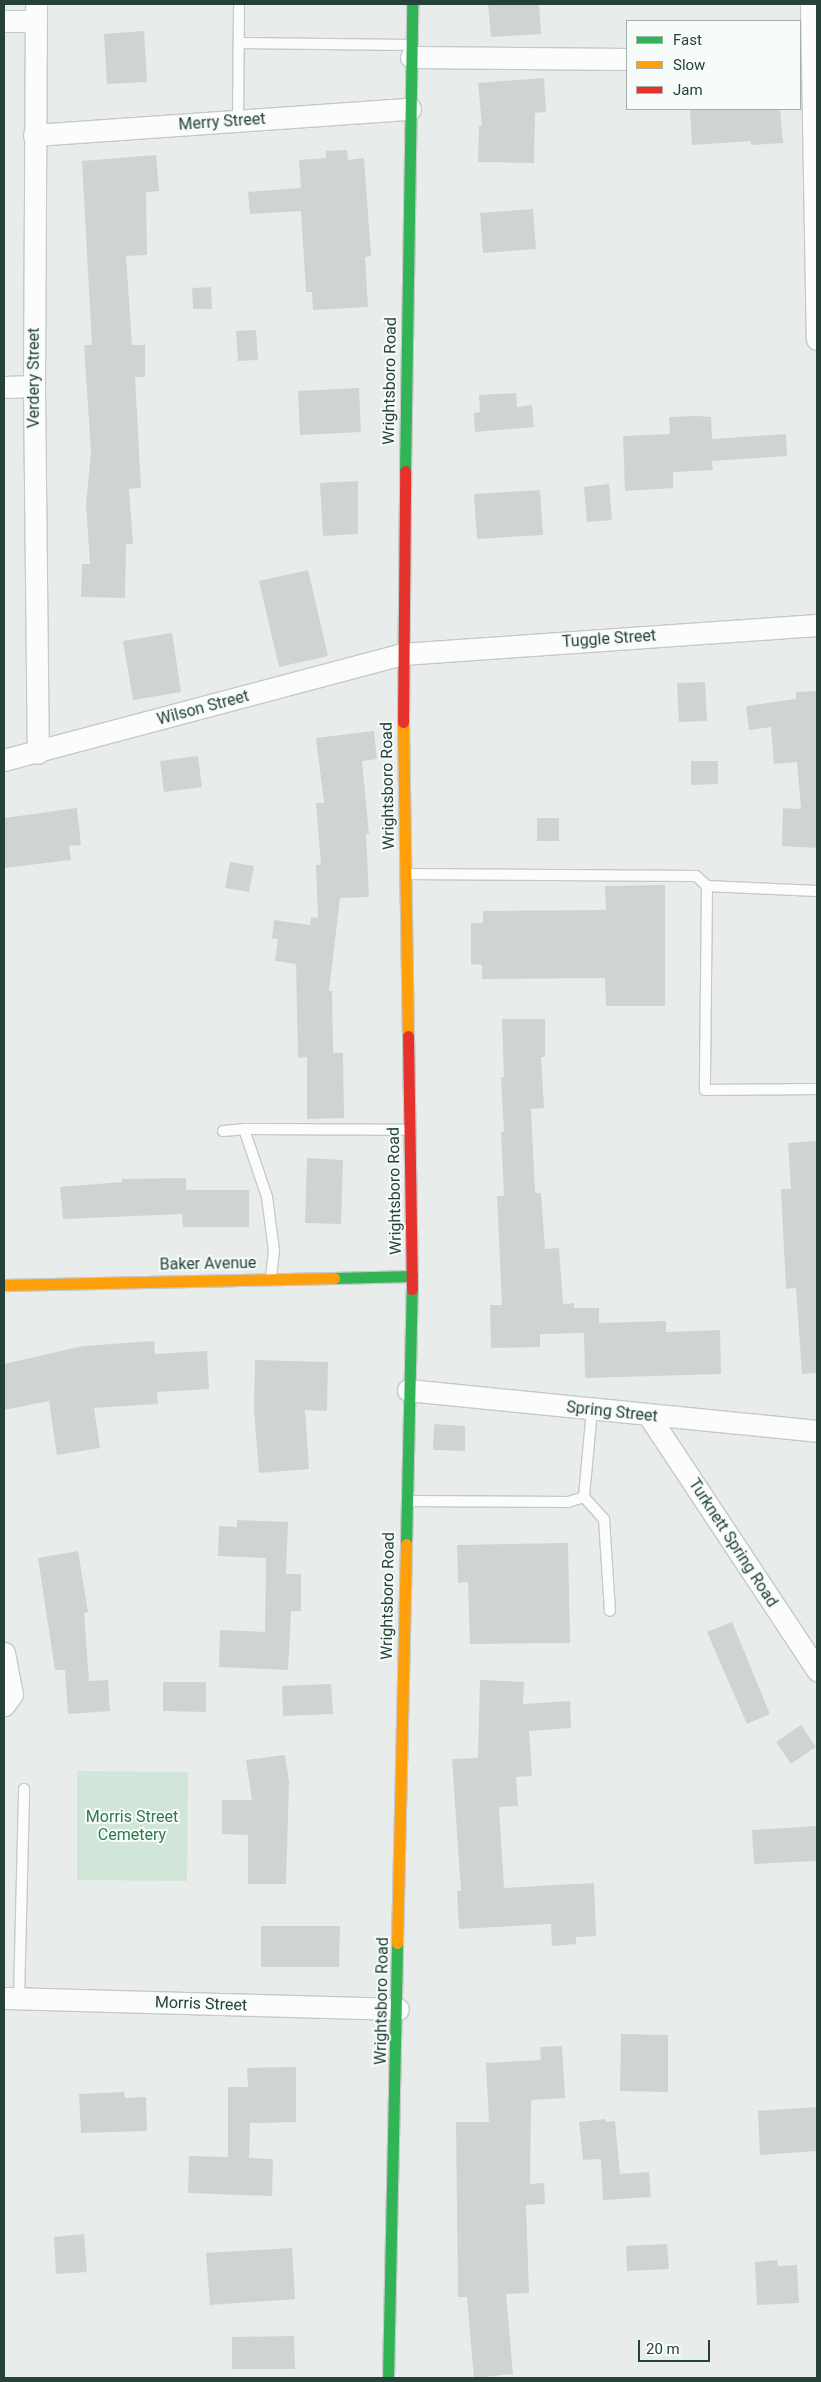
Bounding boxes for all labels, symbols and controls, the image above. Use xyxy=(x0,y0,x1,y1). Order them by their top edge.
legend xyxy=(626,20,801,110)
text: Fast xyxy=(673,31,702,49)
text: Slow xyxy=(673,56,705,74)
text: Jam xyxy=(673,81,703,99)
street label: Merry Street xyxy=(178,109,266,135)
street label: Wrightsboro Road xyxy=(379,317,401,445)
street label: Verdery Street xyxy=(24,328,44,428)
street label: Tuggle Street xyxy=(561,626,657,652)
street label: Wilson Street xyxy=(155,687,251,729)
street label: Wrightsboro Road xyxy=(377,722,399,850)
street label: Wrightsboro Road xyxy=(384,1127,406,1255)
street label: Baker Avenue xyxy=(159,1254,257,1274)
street label: Spring Street xyxy=(565,1398,659,1426)
street label: Turknett Spring Road xyxy=(684,1475,782,1611)
street label: Wrightsboro Road xyxy=(377,1532,399,1660)
park label: Morris Street Cemetery xyxy=(86,1807,178,1845)
street label: Wrightsboro Road xyxy=(371,1937,393,2065)
street label: Morris Street xyxy=(155,1993,247,2015)
scale bar xyxy=(641,2330,714,2362)
text: 20 m xyxy=(646,2340,680,2358)

